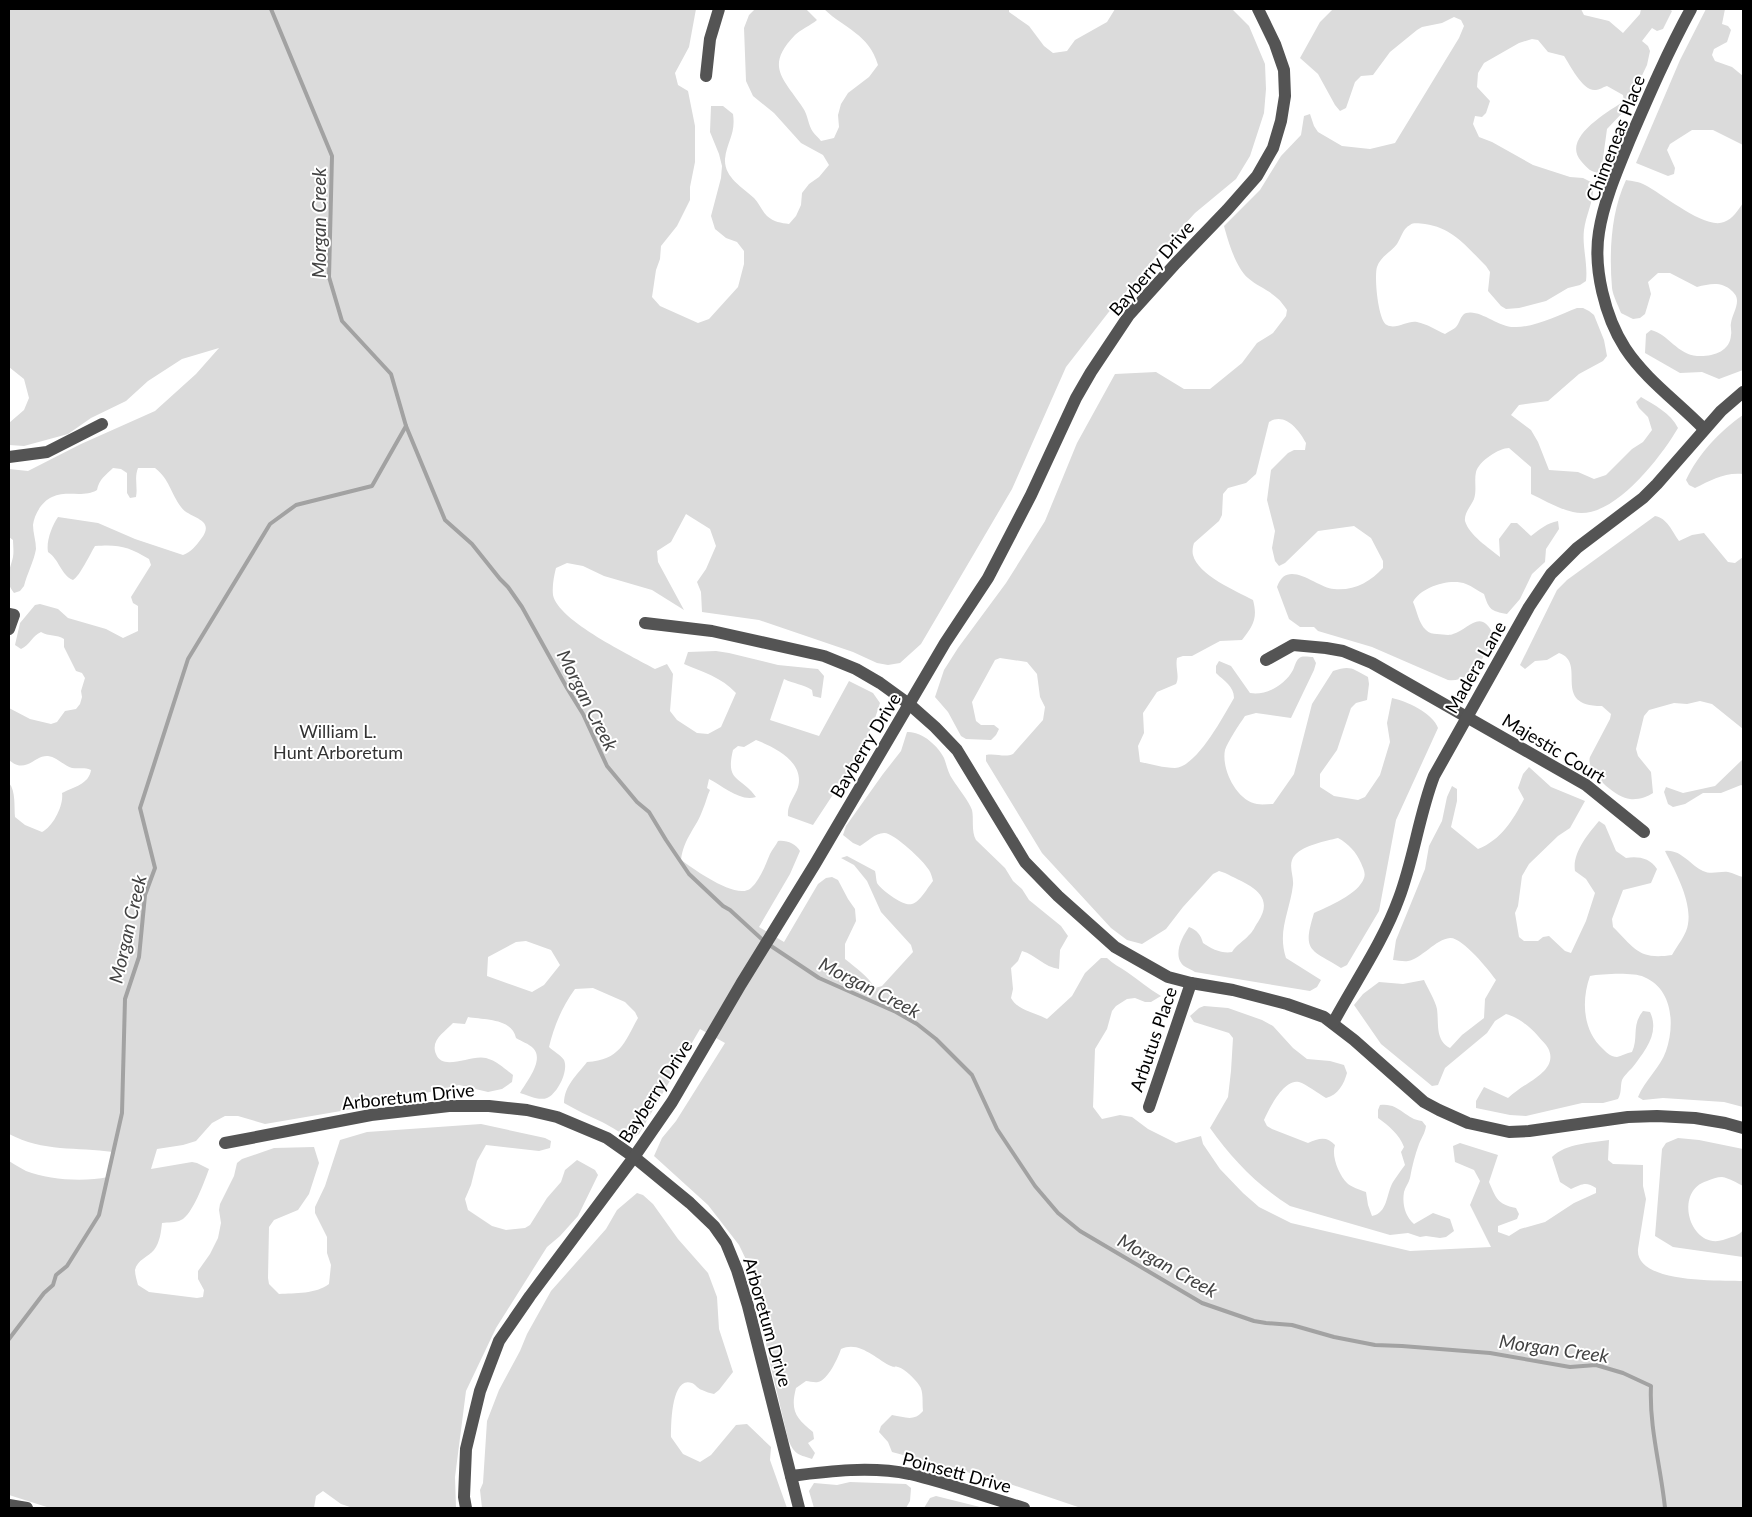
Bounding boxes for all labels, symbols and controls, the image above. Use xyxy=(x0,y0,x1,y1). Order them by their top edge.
street label: Chimeneas Place xyxy=(1581,72,1649,204)
water label: Morgan Creek xyxy=(307,167,330,278)
street label: Bayberry Drive xyxy=(1104,216,1198,320)
street label: Madera Lane xyxy=(1440,617,1510,717)
water label: Morgan Creek xyxy=(553,646,624,755)
street label: Bayberry Drive xyxy=(825,689,905,801)
street label: Majestic Court xyxy=(1498,709,1610,788)
park label: William L. Hunt Arboretum xyxy=(273,720,403,763)
water label: Morgan Creek xyxy=(103,872,151,985)
water label: Morgan Creek xyxy=(816,952,925,1023)
street label: Arbutus Place xyxy=(1125,984,1181,1094)
street label: Bayberry Drive xyxy=(613,1035,697,1147)
street label: Arboretum Drive xyxy=(340,1078,476,1114)
water label: Morgan Creek xyxy=(1114,1228,1223,1302)
street label: Arboretum Drive xyxy=(739,1255,797,1389)
water label: Morgan Creek xyxy=(1498,1329,1611,1367)
street label: Poinsett Drive xyxy=(900,1447,1014,1497)

